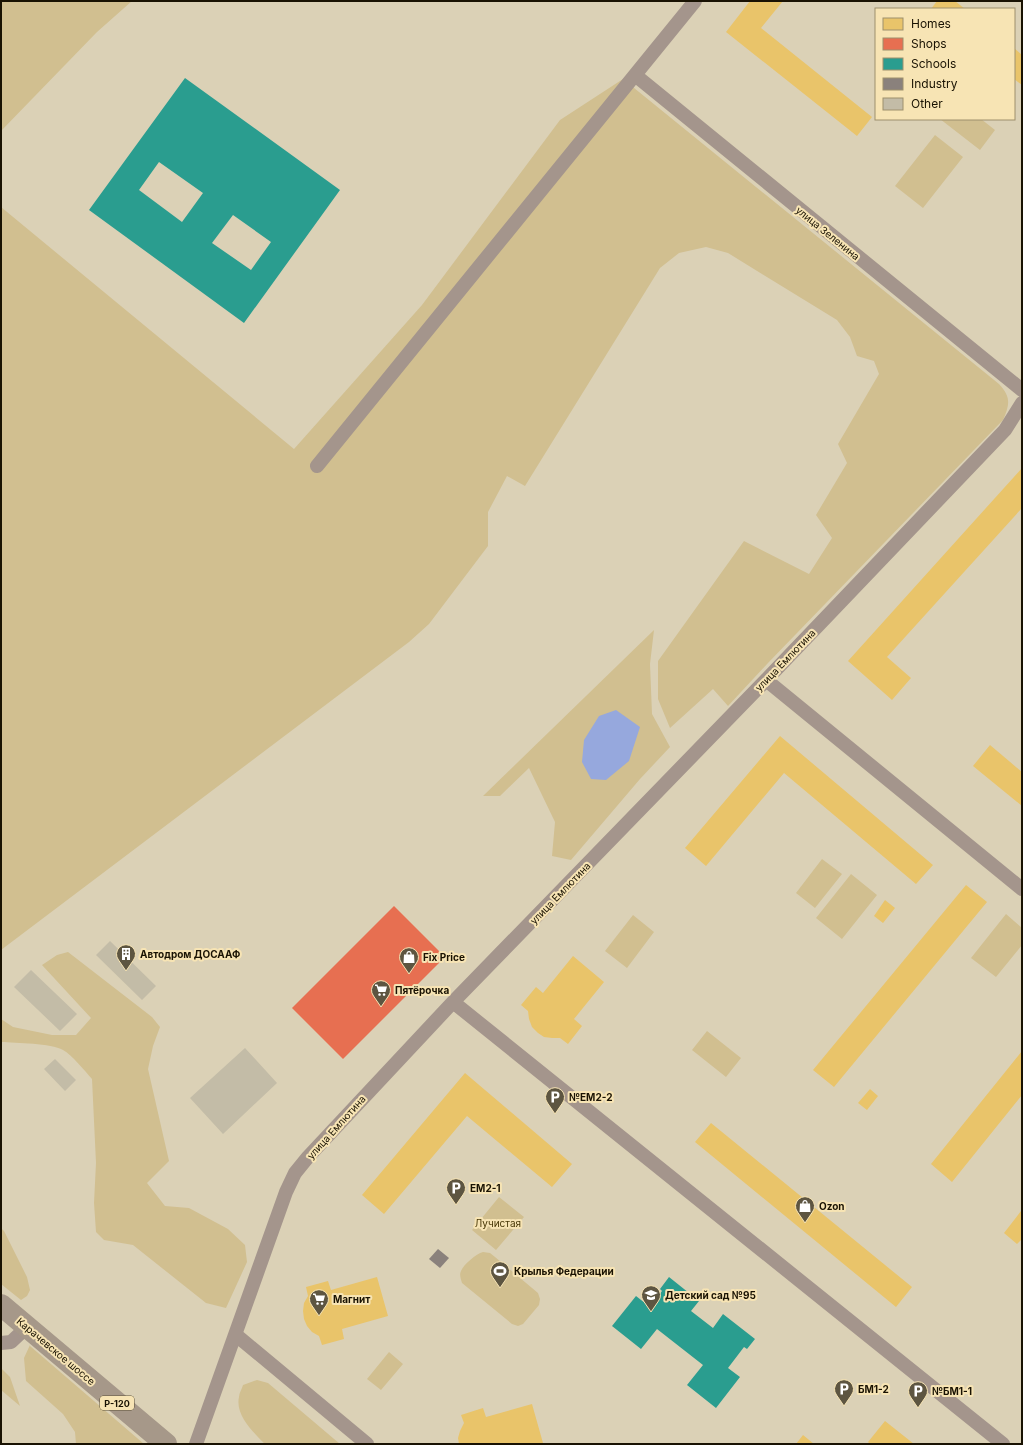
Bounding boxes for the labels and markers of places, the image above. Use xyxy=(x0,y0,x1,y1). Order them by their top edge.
building icon: Автодром ДОСААФ xyxy=(115,943,137,971)
shop icon: Fix Price xyxy=(398,946,420,974)
place label: Автодром ДОСААФ xyxy=(140,948,240,960)
place label: Fix Price xyxy=(423,951,465,963)
supermarket icon: Пятёрочка xyxy=(370,979,392,1007)
place label: Пятёрочка xyxy=(395,984,449,996)
parking icon: №ЕМ2-2 xyxy=(544,1086,566,1114)
place label: №ЕМ2-2 xyxy=(569,1091,612,1103)
parking icon: ЕМ2-1 xyxy=(445,1177,467,1205)
place label: ЕМ2-1 xyxy=(470,1182,501,1194)
shop icon: Ozon xyxy=(794,1195,816,1223)
place label: Ozon xyxy=(819,1200,845,1212)
sports icon: Крылья Федерации xyxy=(489,1260,511,1288)
place label: Крылья Федерации xyxy=(514,1265,614,1277)
school or university icon: Детский сад №95 xyxy=(640,1284,662,1312)
supermarket icon: Магнит xyxy=(308,1288,330,1316)
place label: Детский сад №95 xyxy=(665,1289,756,1301)
place label: Магнит xyxy=(333,1293,370,1305)
parking icon: БМ1-2 xyxy=(833,1378,855,1406)
parking icon: №БМ1-1 xyxy=(907,1380,929,1408)
place label: БМ1-2 xyxy=(858,1383,889,1395)
place label: №БМ1-1 xyxy=(932,1385,972,1397)

